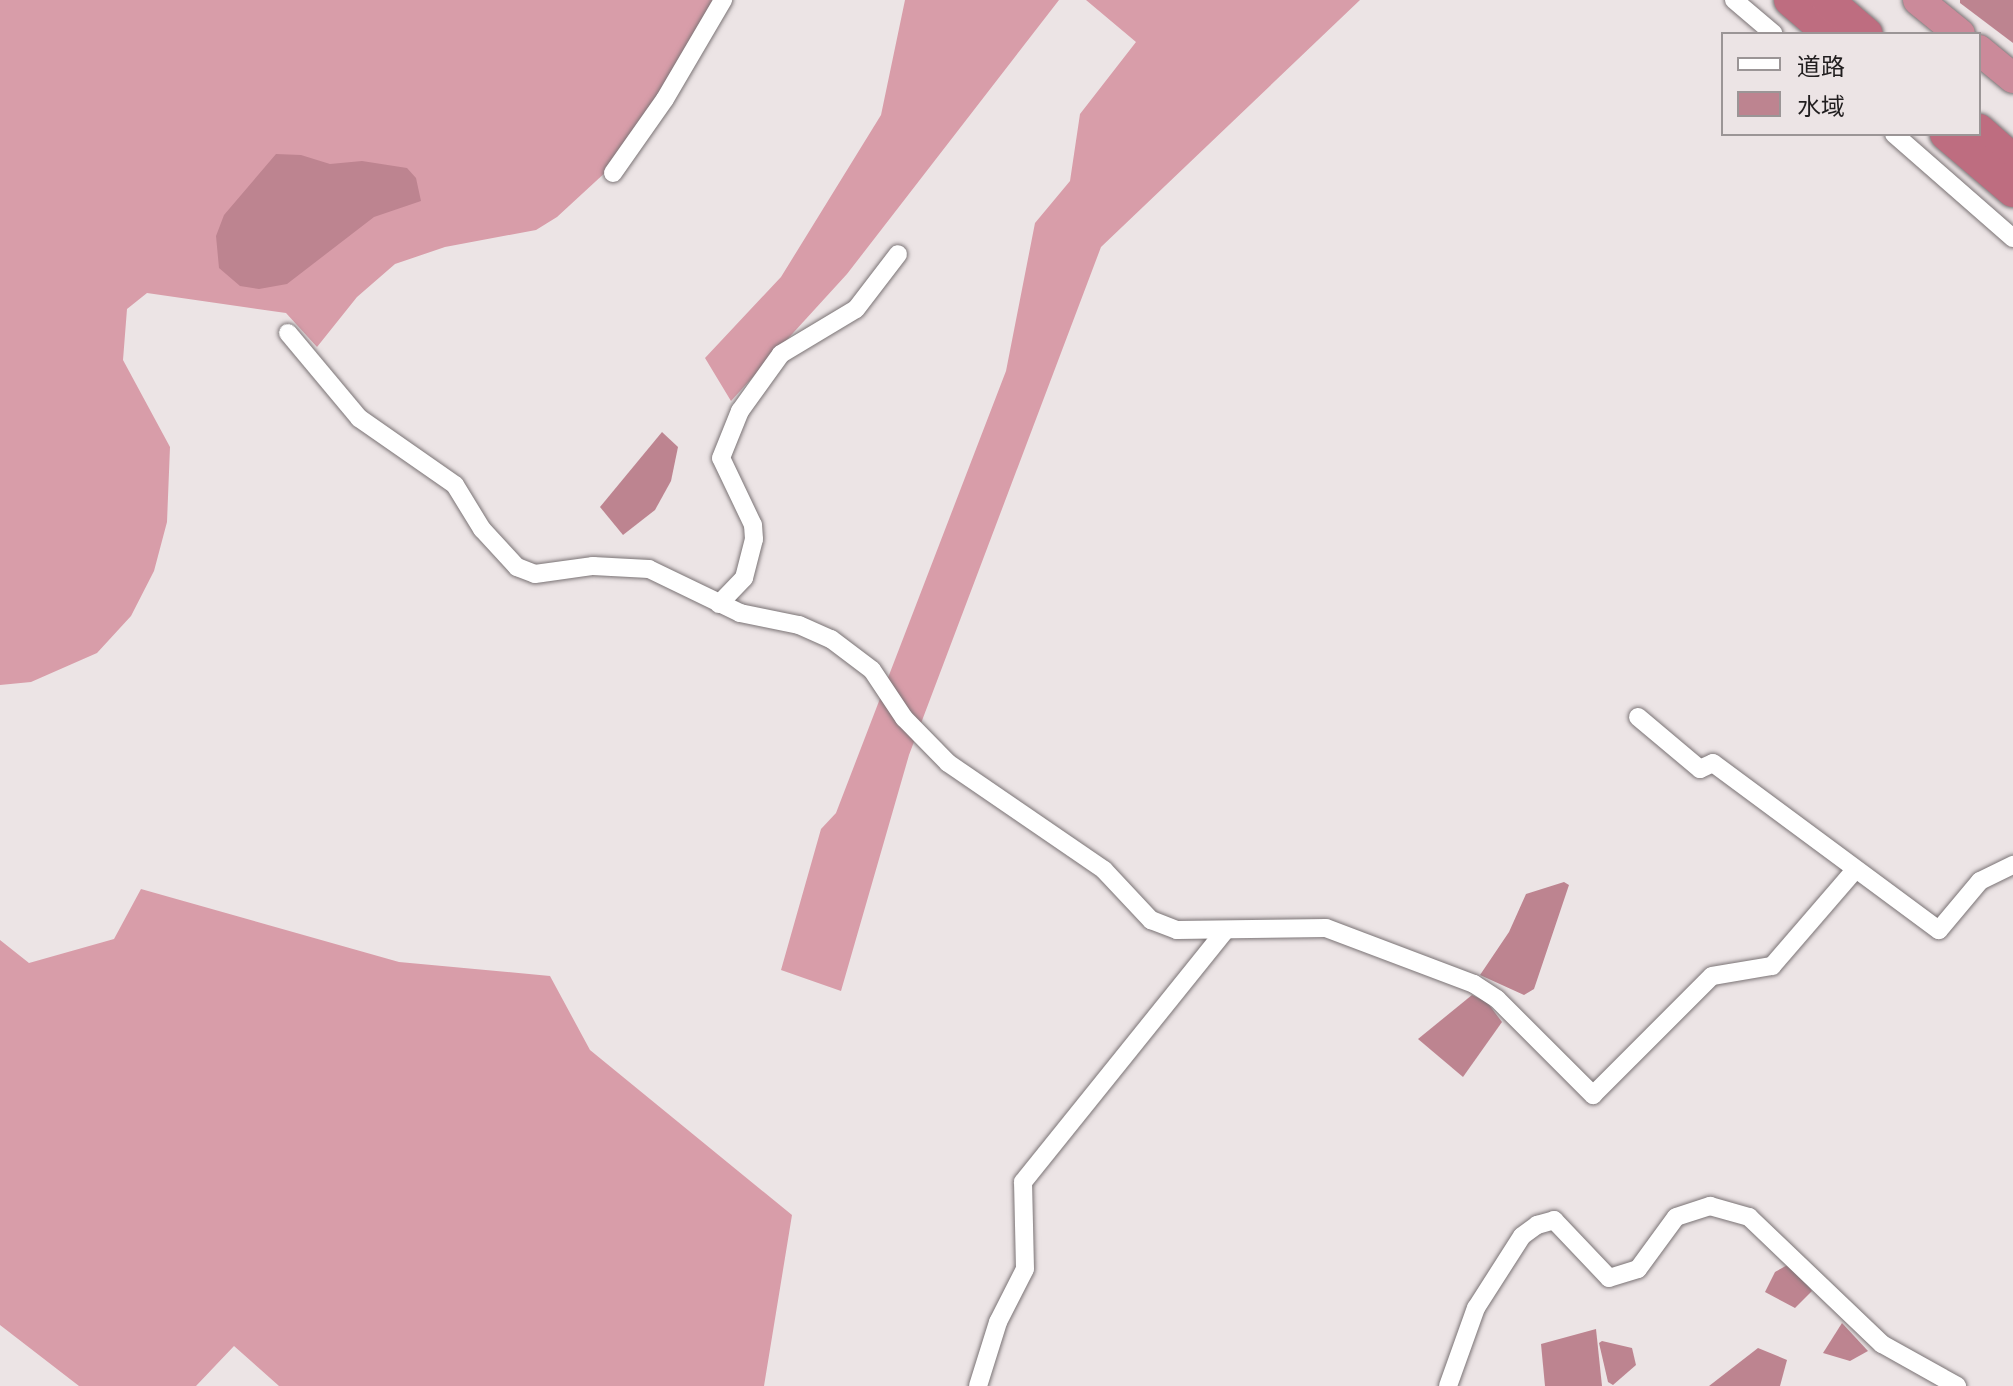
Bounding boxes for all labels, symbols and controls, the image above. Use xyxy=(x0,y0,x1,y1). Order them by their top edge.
legend xyxy=(1721,32,1981,136)
text: 道路 xyxy=(1797,53,1845,82)
text: 水域 xyxy=(1797,93,1845,122)

